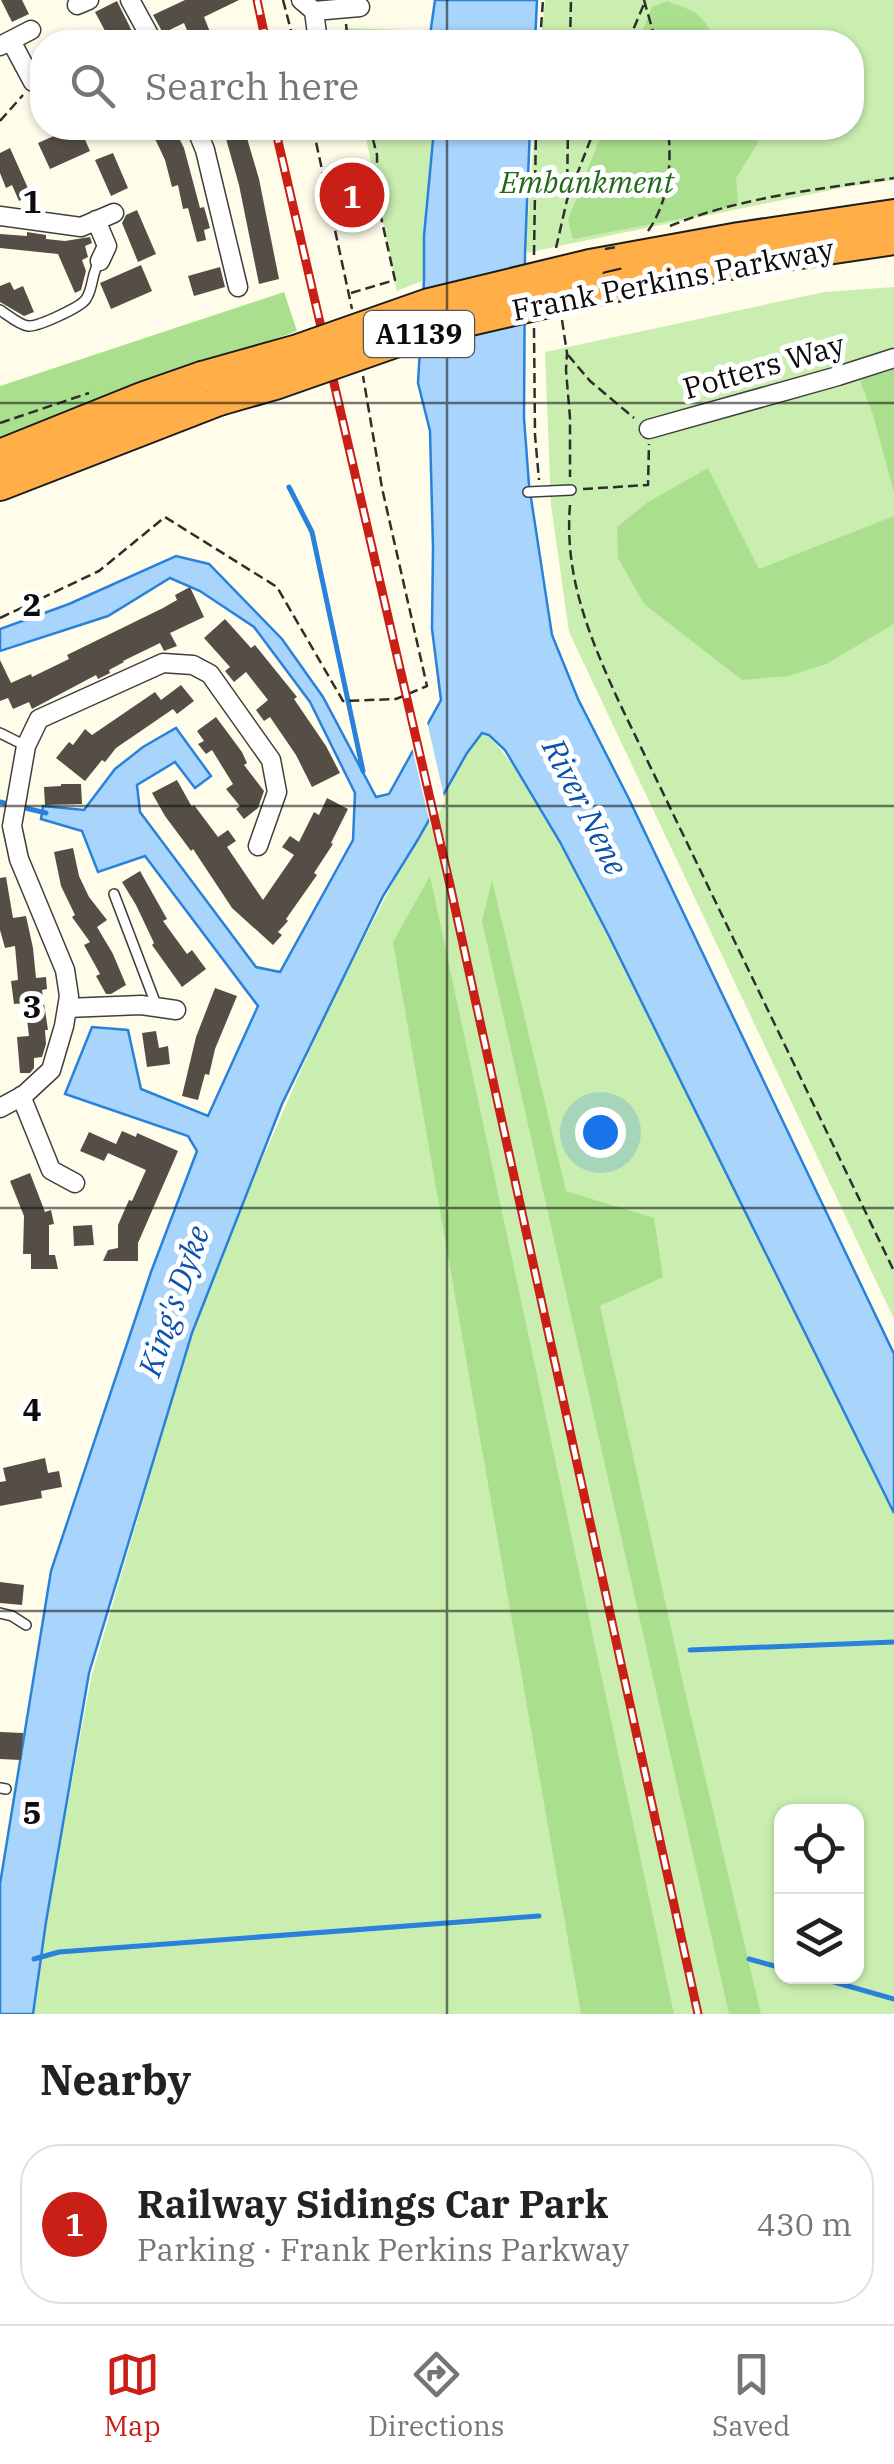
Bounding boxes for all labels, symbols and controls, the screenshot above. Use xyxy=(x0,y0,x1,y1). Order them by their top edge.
search box xyxy=(30,30,864,140)
icon: search xyxy=(65,58,120,113)
text: Search here xyxy=(145,61,359,110)
pin: 1 xyxy=(320,158,384,232)
park label: Embankment xyxy=(499,162,675,201)
text: 1 xyxy=(22,180,42,222)
street label: Frank Perkins Parkway xyxy=(508,228,837,329)
road number: A1139 xyxy=(364,311,474,357)
street label: Potters Way xyxy=(678,324,849,407)
text: 2 xyxy=(22,583,42,625)
water label: River Nene xyxy=(533,730,638,882)
text: 3 xyxy=(22,985,42,1027)
your location xyxy=(575,1107,626,1158)
water label: King's Dyke xyxy=(127,1220,218,1382)
text: 4 xyxy=(22,1388,42,1430)
text: 5 xyxy=(22,1791,42,1833)
map controls xyxy=(774,1804,864,1984)
button: locate xyxy=(774,1804,864,1894)
button: layers xyxy=(774,1894,864,1984)
text: Nearby xyxy=(40,2052,191,2107)
text: Railway Sidings Car Park xyxy=(137,2179,608,2228)
text: 1 xyxy=(65,2203,84,2245)
text: 430 m xyxy=(756,2203,852,2245)
text: Parking · Frank Perkins Parkway xyxy=(137,2228,629,2270)
tab: Map xyxy=(104,2347,161,2444)
tab: Directions xyxy=(368,2347,505,2444)
tab: Saved xyxy=(712,2347,790,2444)

